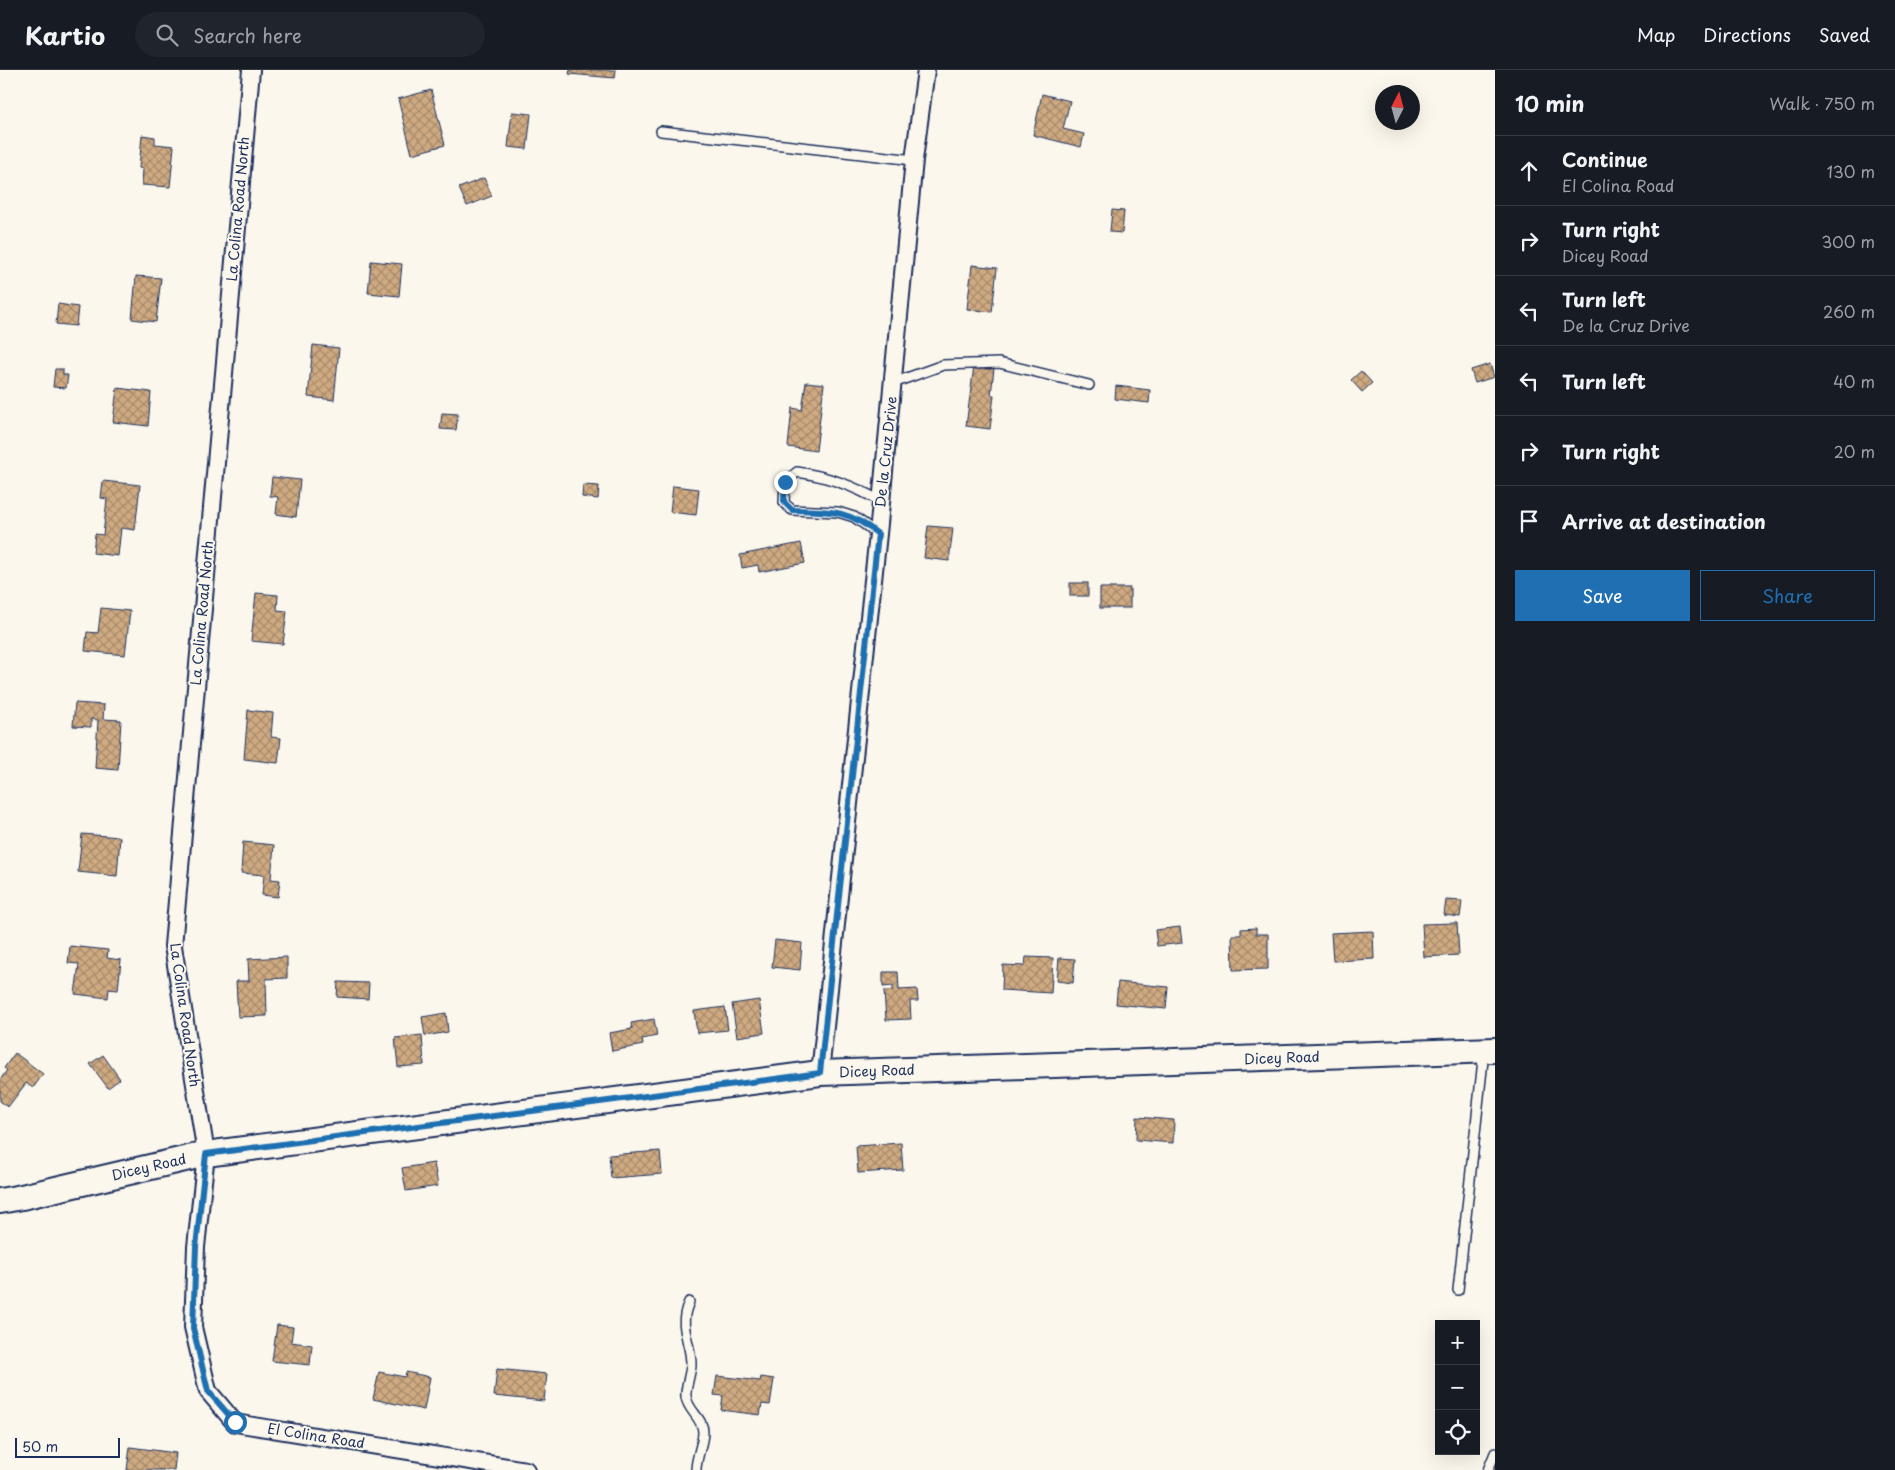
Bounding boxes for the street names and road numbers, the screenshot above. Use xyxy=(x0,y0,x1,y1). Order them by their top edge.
street label: La Colina Road North xyxy=(221,136,254,282)
street label: De la Cruz Drive xyxy=(869,395,902,509)
street label: La Colina Road North xyxy=(185,540,218,686)
street label: La Colina Road North xyxy=(165,942,206,1088)
street label: Dicey Road xyxy=(1244,1046,1320,1069)
street label: Dicey Road xyxy=(839,1059,915,1082)
street label: Dicey Road xyxy=(110,1148,188,1185)
street label: El Colina Road xyxy=(266,1417,366,1454)

